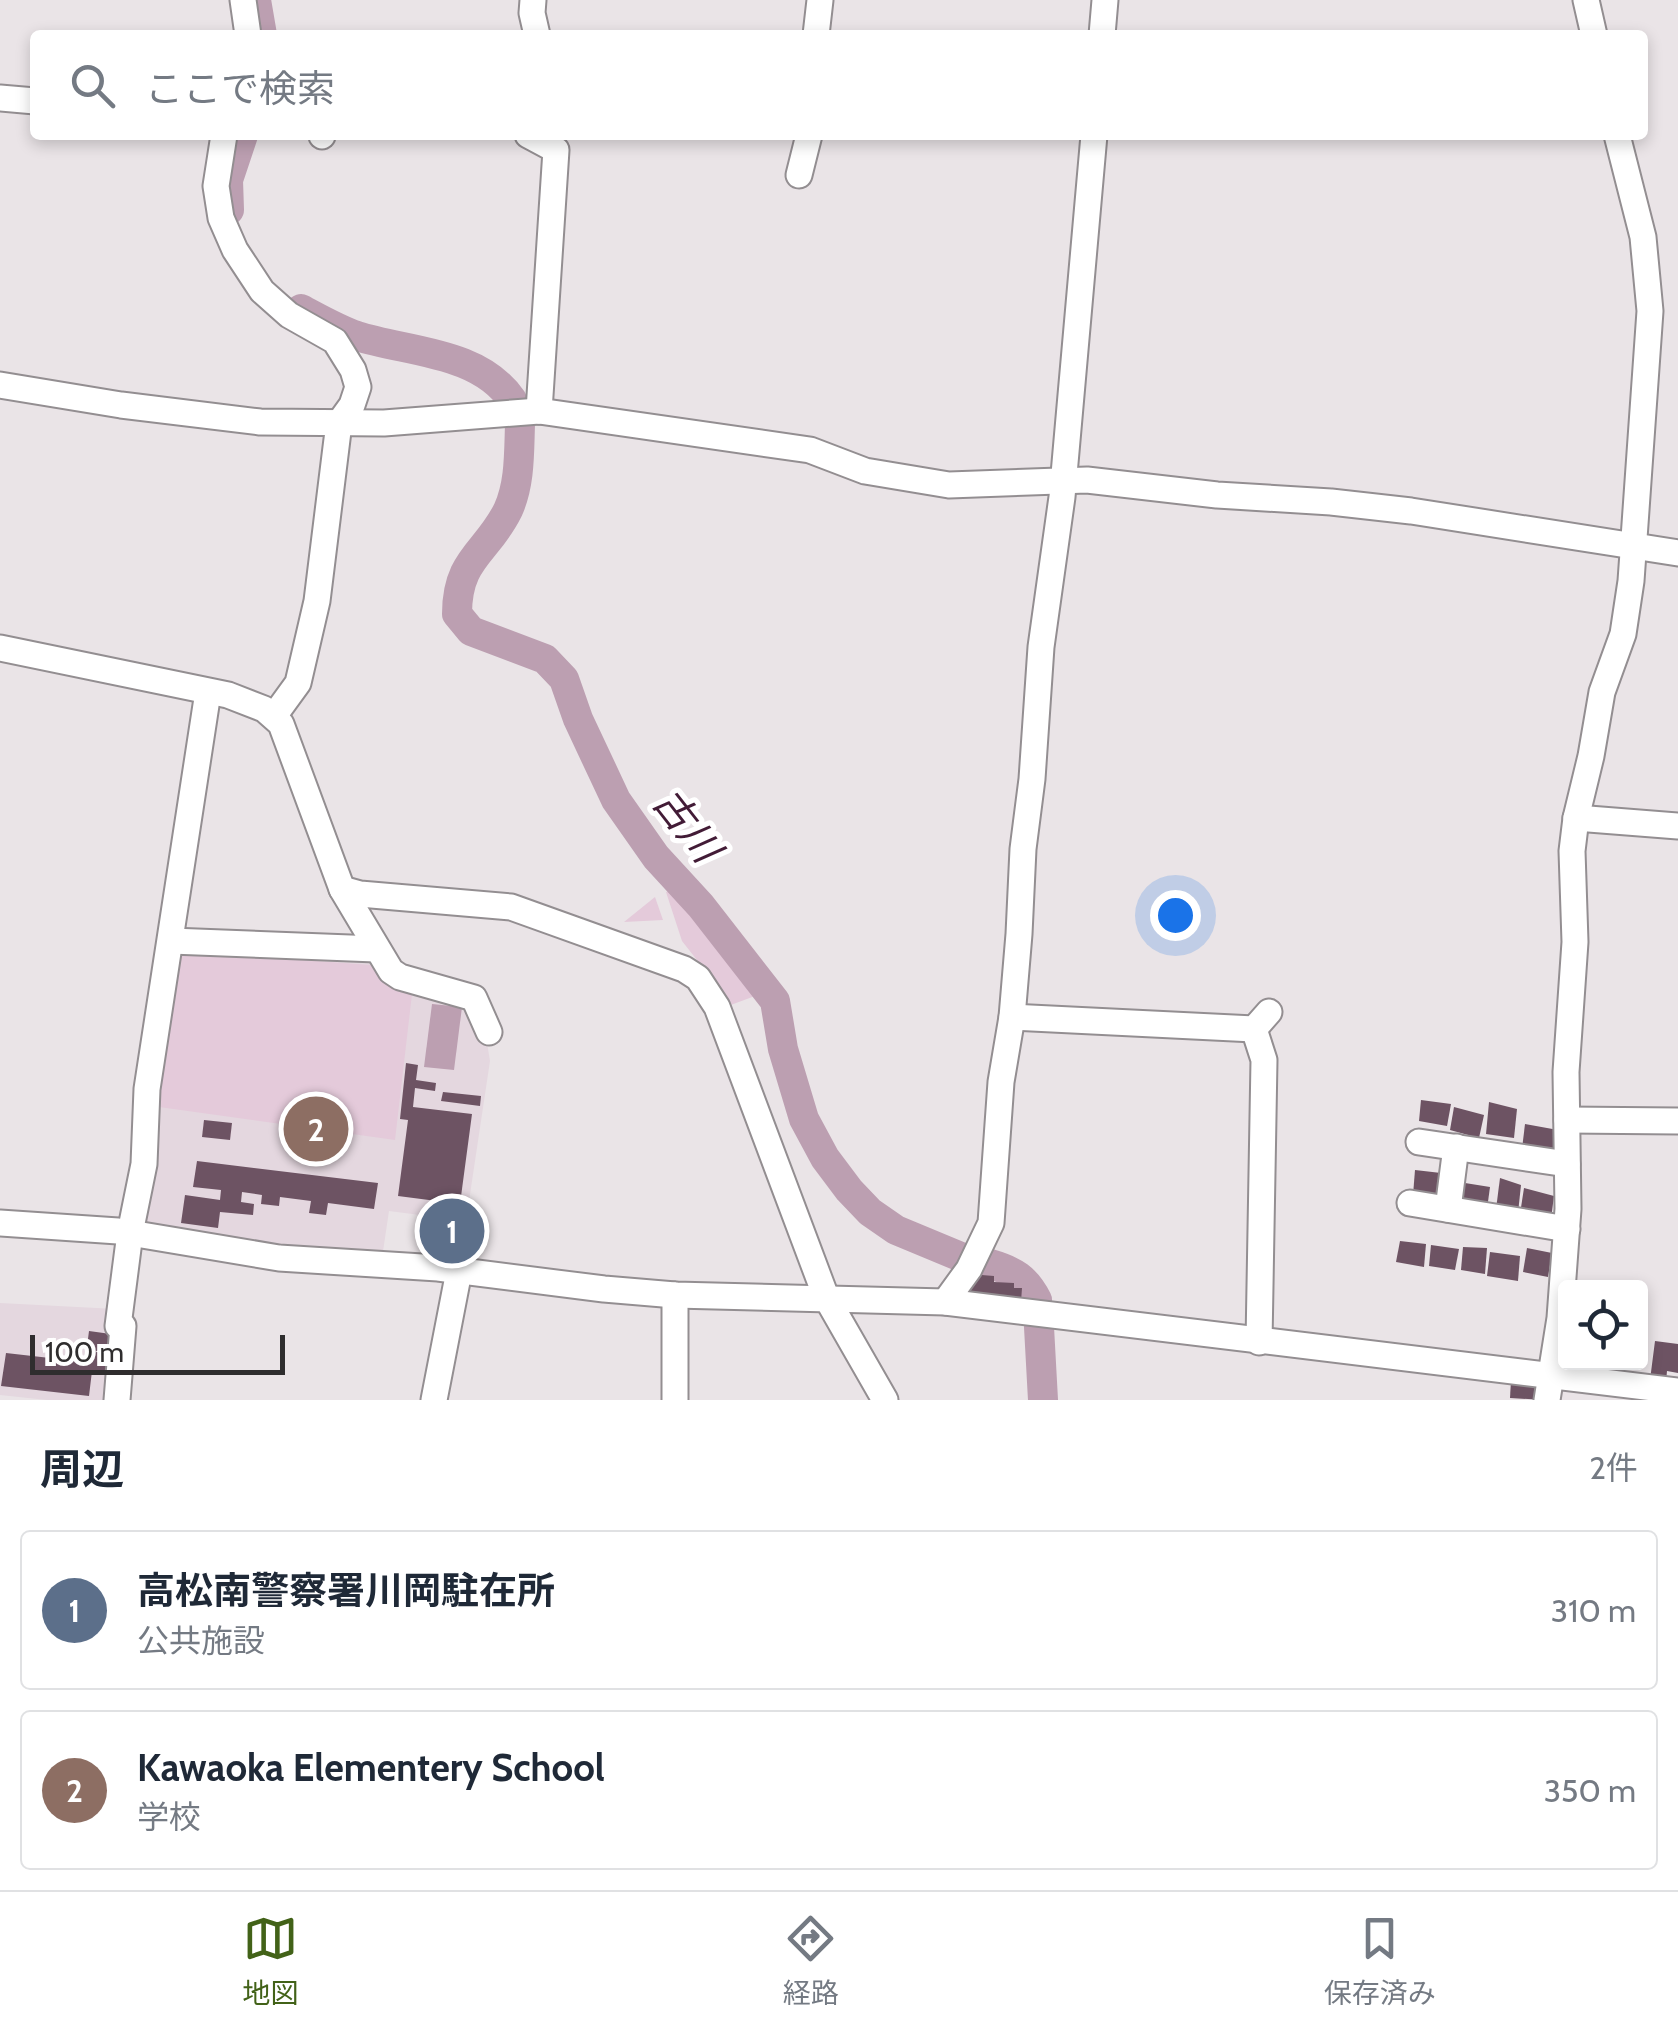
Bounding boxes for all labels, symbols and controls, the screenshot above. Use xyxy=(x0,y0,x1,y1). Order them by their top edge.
search box xyxy=(30,30,1648,140)
icon: search xyxy=(65,58,120,113)
text: ここで検索 xyxy=(145,65,335,112)
water label: 古川 xyxy=(643,778,734,874)
your location xyxy=(1150,890,1201,941)
pin: 2 xyxy=(284,1092,348,1166)
pin: 1 xyxy=(420,1194,484,1268)
map controls xyxy=(1558,1280,1648,1370)
button: locate xyxy=(1558,1280,1648,1370)
scale bar xyxy=(30,1330,285,1374)
text: 100 m xyxy=(45,1335,124,1369)
text: 周辺 xyxy=(40,1443,124,1495)
text: 2件 xyxy=(1589,1448,1638,1487)
text: 高松南警察署川岡駐在所 xyxy=(137,1567,555,1614)
text: 1 xyxy=(69,1591,80,1630)
text: 310 m xyxy=(1551,1591,1636,1630)
text: 公共施設 xyxy=(137,1621,265,1660)
text: Kawaoka Elementery School xyxy=(137,1744,605,1791)
text: 2 xyxy=(66,1771,83,1810)
text: 350 m xyxy=(1544,1771,1636,1810)
text: 学校 xyxy=(137,1797,201,1836)
tab: 地図 xyxy=(242,1911,298,2011)
tab: 経路 xyxy=(783,1911,839,2011)
tab: 保存済み xyxy=(1324,1911,1436,2011)

